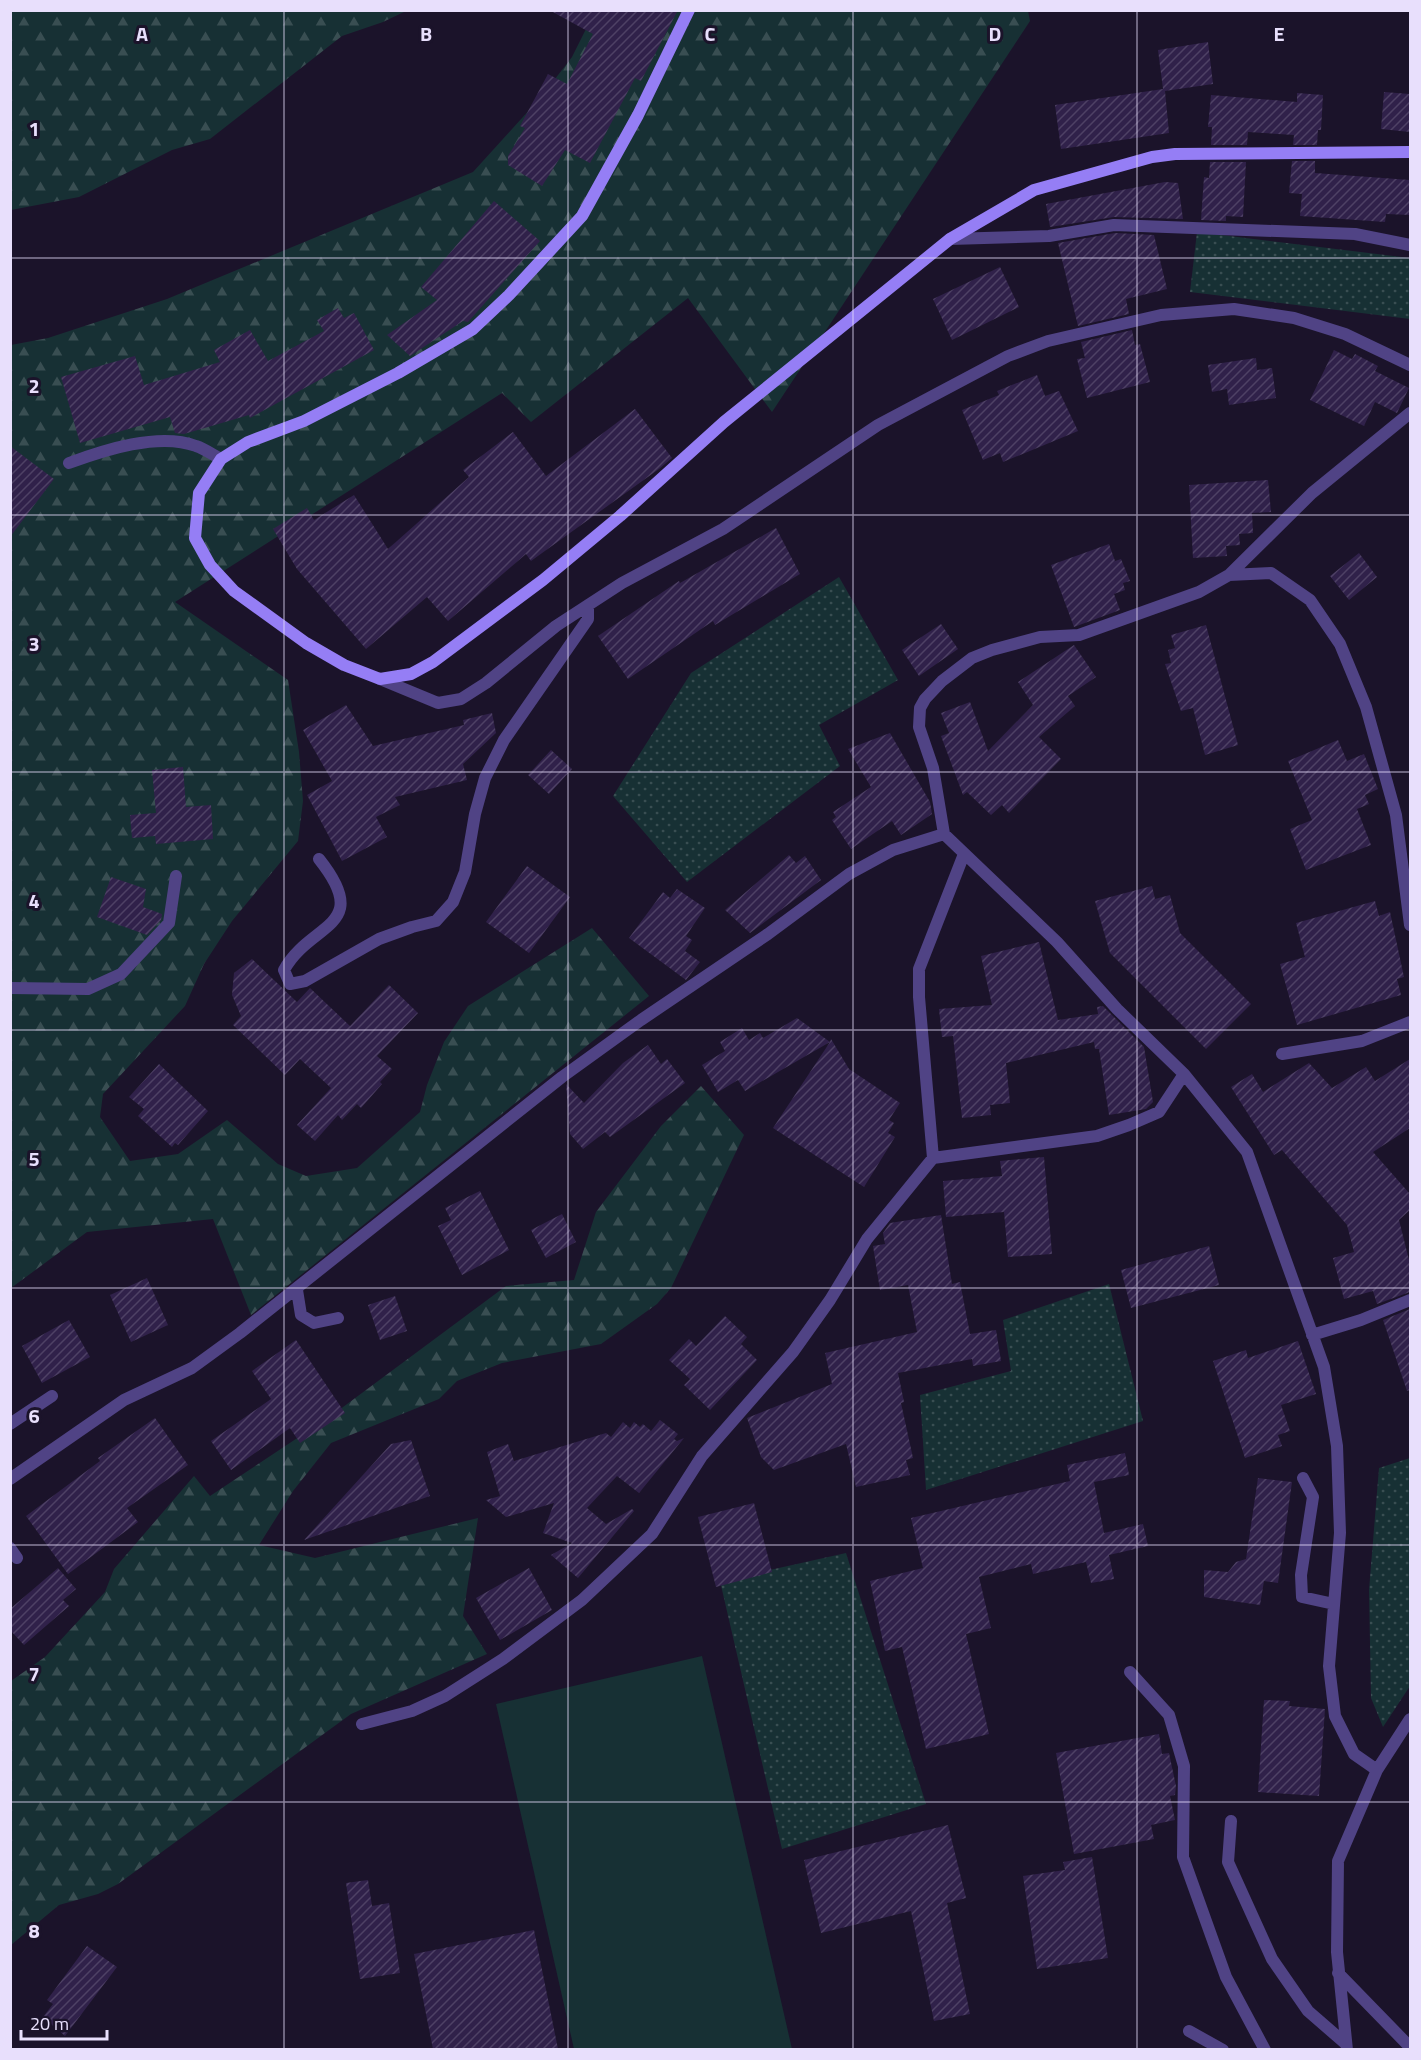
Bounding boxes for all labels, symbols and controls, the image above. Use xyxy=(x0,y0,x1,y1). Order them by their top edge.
text: A xyxy=(136,18,148,49)
text: B xyxy=(420,18,432,49)
text: C xyxy=(705,18,716,49)
text: D xyxy=(989,18,1001,49)
text: E xyxy=(1273,18,1285,49)
text: 1 xyxy=(28,113,40,144)
text: 2 xyxy=(28,370,40,401)
text: 3 xyxy=(28,628,40,659)
text: 4 xyxy=(28,885,40,916)
text: 5 xyxy=(28,1143,40,1174)
text: 6 xyxy=(28,1400,40,1431)
text: 7 xyxy=(28,1658,40,1689)
text: 8 xyxy=(28,1915,40,1946)
scale bar xyxy=(21,2003,106,2041)
text: 20 m xyxy=(30,2010,69,2037)

